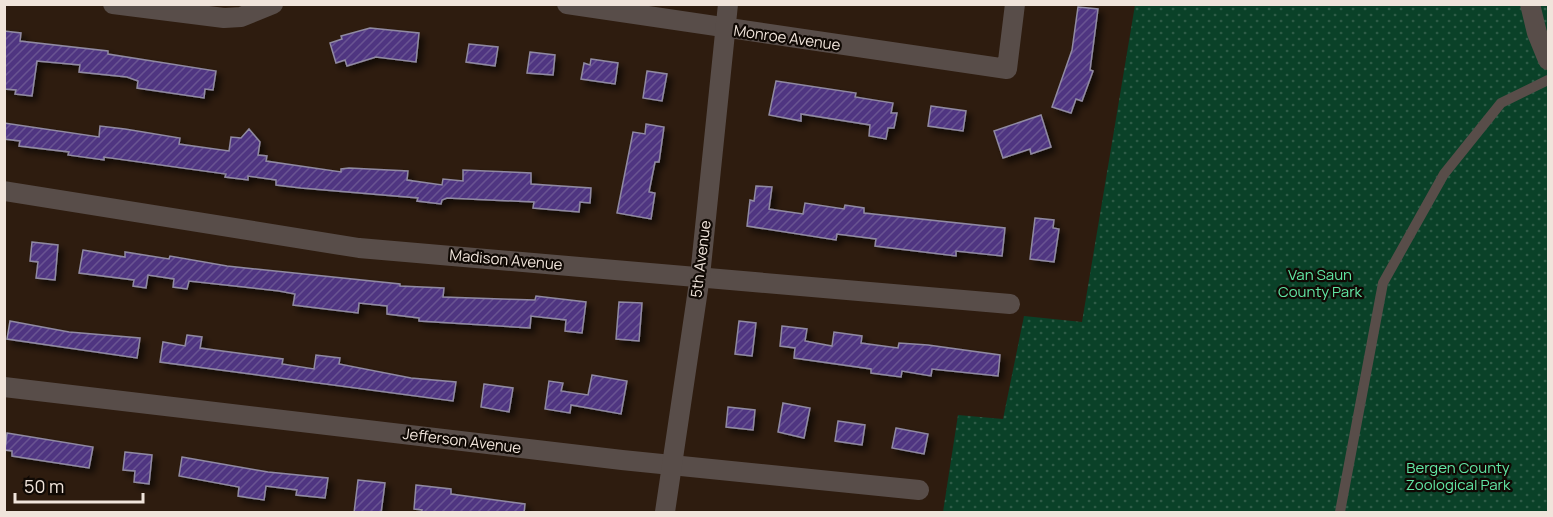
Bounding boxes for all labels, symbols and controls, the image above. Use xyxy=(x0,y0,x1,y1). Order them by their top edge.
street label: Monroe Avenue xyxy=(732,20,842,55)
street label: 5th Avenue xyxy=(685,219,716,299)
street label: Madison Avenue xyxy=(449,244,564,275)
park label: Van Saun County Park xyxy=(1278,264,1363,302)
street label: Jefferson Avenue xyxy=(402,423,523,458)
park label: Bergen County Zoological Park xyxy=(1406,457,1511,495)
scale bar xyxy=(15,466,142,504)
text: 50 m xyxy=(24,474,64,498)

